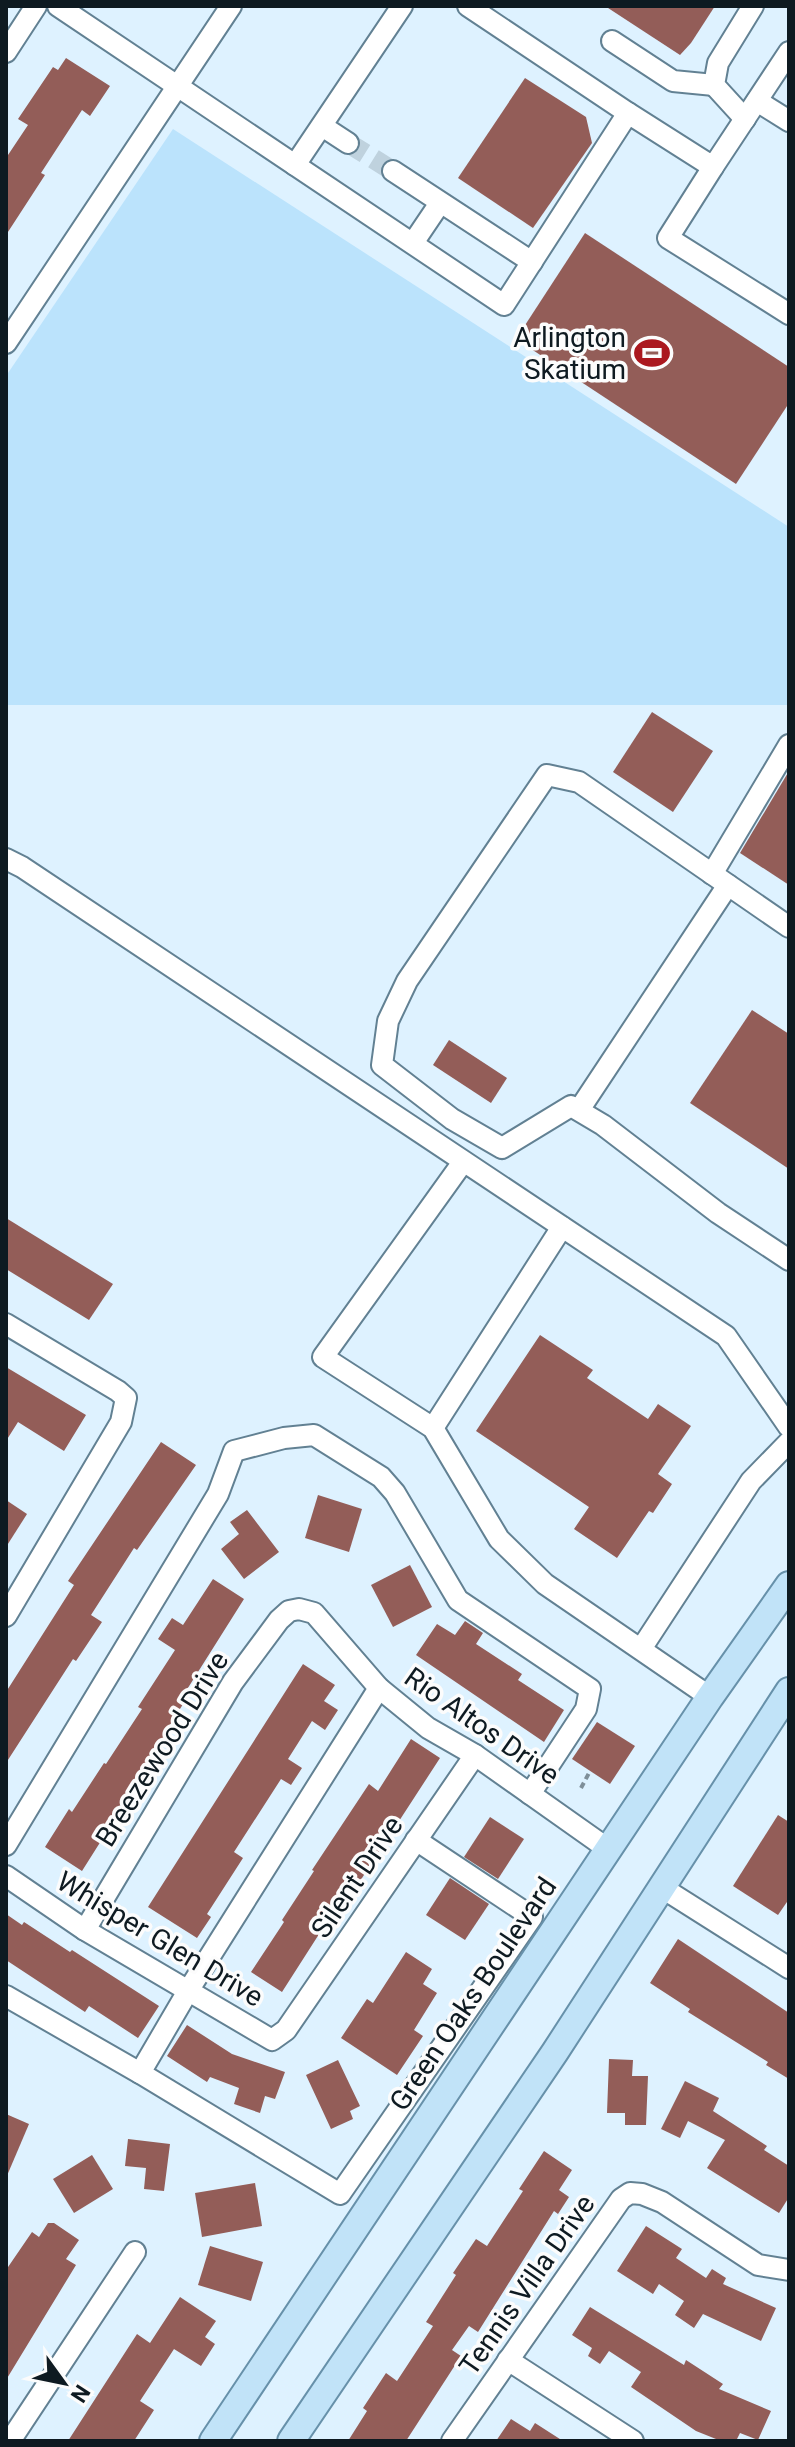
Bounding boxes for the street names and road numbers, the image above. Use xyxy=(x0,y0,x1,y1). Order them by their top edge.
street label: Breezewood Drive xyxy=(89,1645,235,1853)
street label: Rio Altos Drive xyxy=(398,1661,566,1791)
street label: Silent Drive xyxy=(304,1810,410,1944)
street label: Whisper Glen Drive xyxy=(51,1864,269,2014)
street label: Green Oaks Boulevard xyxy=(383,1871,563,2117)
street label: Tennis Villa Drive xyxy=(452,2188,602,2382)

